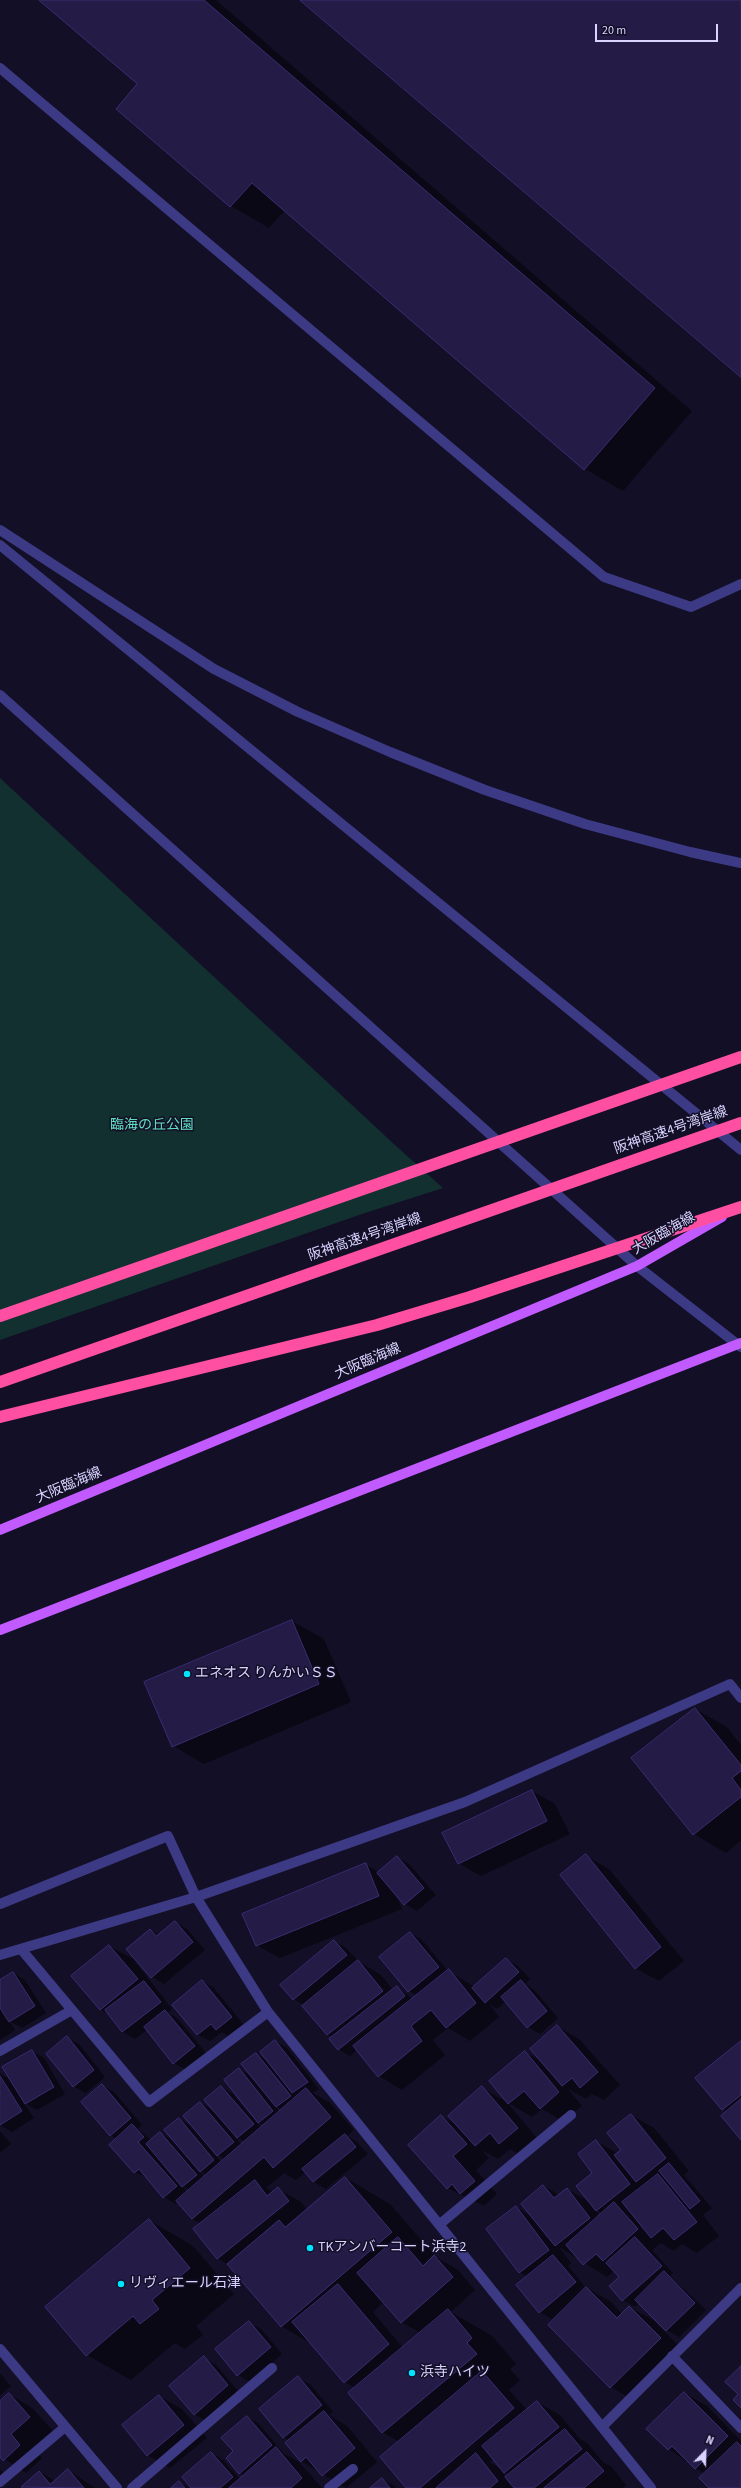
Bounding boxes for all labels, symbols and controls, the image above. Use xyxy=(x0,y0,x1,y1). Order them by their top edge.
scale bar xyxy=(597,16,720,42)
text: 20 m xyxy=(602,22,626,39)
street label: 阪神高速4号湾岸線 xyxy=(612,1104,730,1158)
park label: 臨海の丘公園 xyxy=(110,1118,194,1134)
street label: 大阪臨海線 xyxy=(629,1209,699,1259)
street label: 阪神高速4号湾岸線 xyxy=(306,1211,424,1265)
street label: 大阪臨海線 xyxy=(333,1341,403,1383)
street label: 大阪臨海線 xyxy=(34,1465,104,1507)
place label: エネオス りんかいＳＳ xyxy=(195,1666,338,1682)
marker: エネオス りんかいＳＳ xyxy=(182,1669,192,1679)
place label: TKアンバーコート浜寺2 xyxy=(318,2240,467,2256)
marker: TKアンバーコート浜寺2 xyxy=(305,2243,315,2253)
place label: リヴィエール石津 xyxy=(129,2276,241,2292)
marker: リヴィエール石津 xyxy=(116,2279,126,2289)
place label: 浜寺ハイツ xyxy=(420,2365,490,2381)
marker: 浜寺ハイツ xyxy=(407,2368,417,2378)
north arrow xyxy=(685,2432,725,2472)
text: N xyxy=(704,2432,716,2449)

